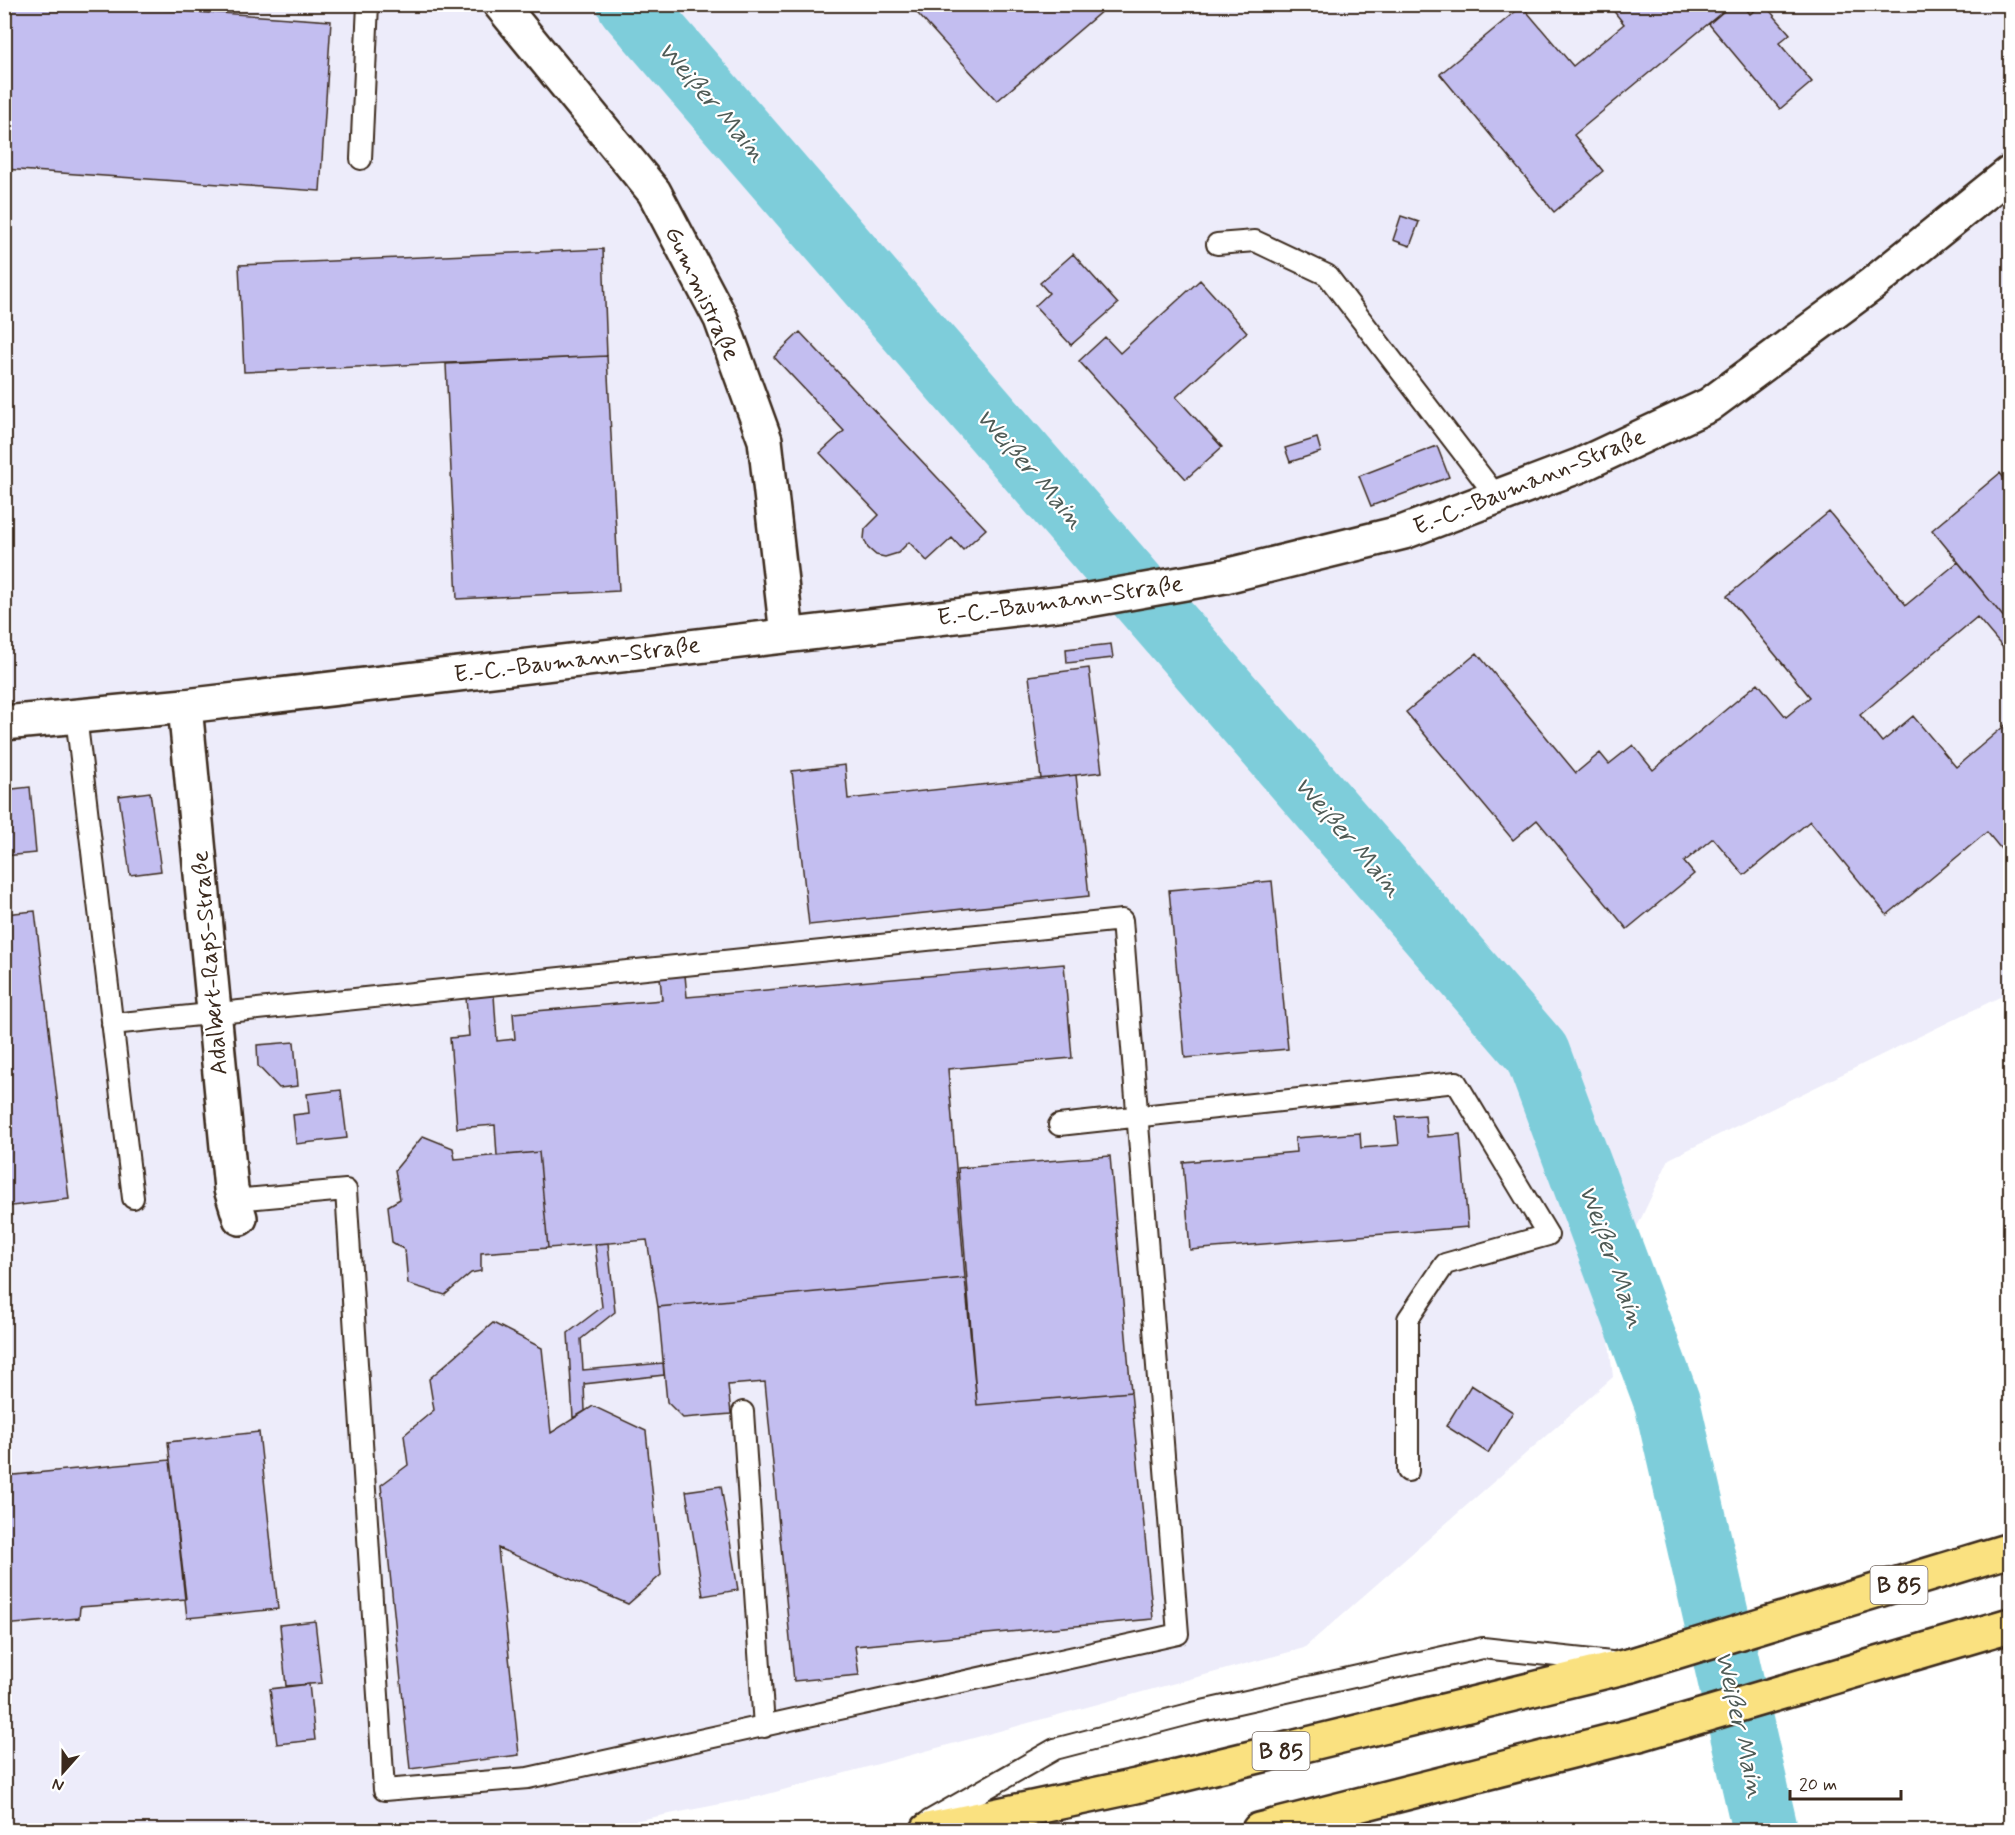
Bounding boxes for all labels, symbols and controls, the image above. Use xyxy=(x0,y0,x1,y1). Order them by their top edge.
water label: Weißer Main xyxy=(650,35,774,170)
street label: Gummistraße xyxy=(657,221,746,366)
water label: Weißer Main xyxy=(968,402,1092,537)
street label: E.-C.-Baumann-Straße xyxy=(1409,422,1650,543)
street label: E.-C.-Baumann-Straße xyxy=(935,569,1185,634)
street label: E.-C.-Baumann-Straße xyxy=(452,630,702,691)
water label: Weißer Main xyxy=(1286,770,1410,905)
street label: Adalbert-Raps-Straße xyxy=(185,849,236,1076)
water label: Weißer Main xyxy=(1570,1180,1653,1333)
road number: B 85 xyxy=(1870,1566,1928,1604)
water label: Weißer Main xyxy=(1706,1648,1773,1802)
road number: B 85 xyxy=(1252,1732,1310,1770)
north arrow xyxy=(33,1742,93,1802)
scale bar xyxy=(1790,1763,1901,1801)
text: N xyxy=(49,1773,67,1796)
text: 20 m xyxy=(1799,1773,1837,1797)

